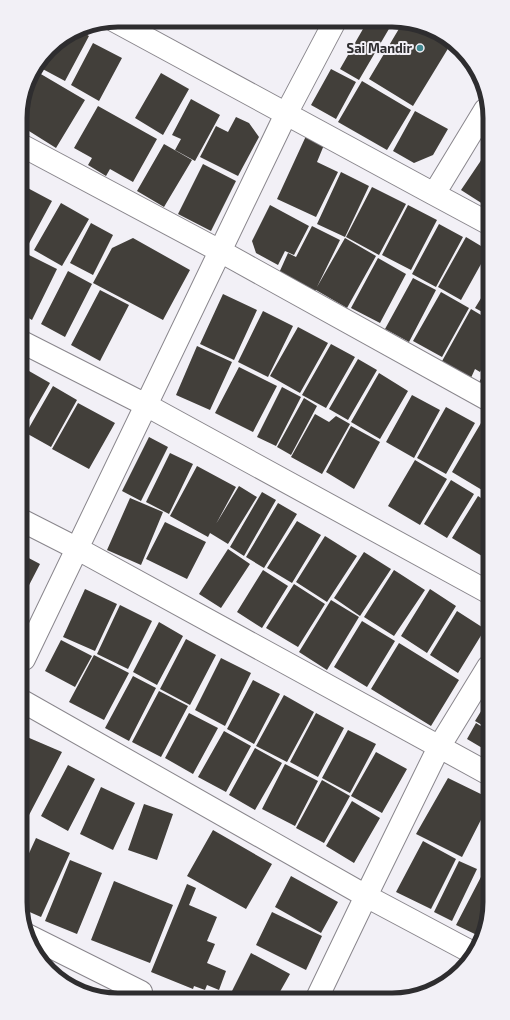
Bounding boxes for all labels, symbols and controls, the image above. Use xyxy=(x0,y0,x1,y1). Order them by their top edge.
place label: Sai Mandir xyxy=(347,40,412,56)
marker: Sai Mandir xyxy=(415,43,425,53)

